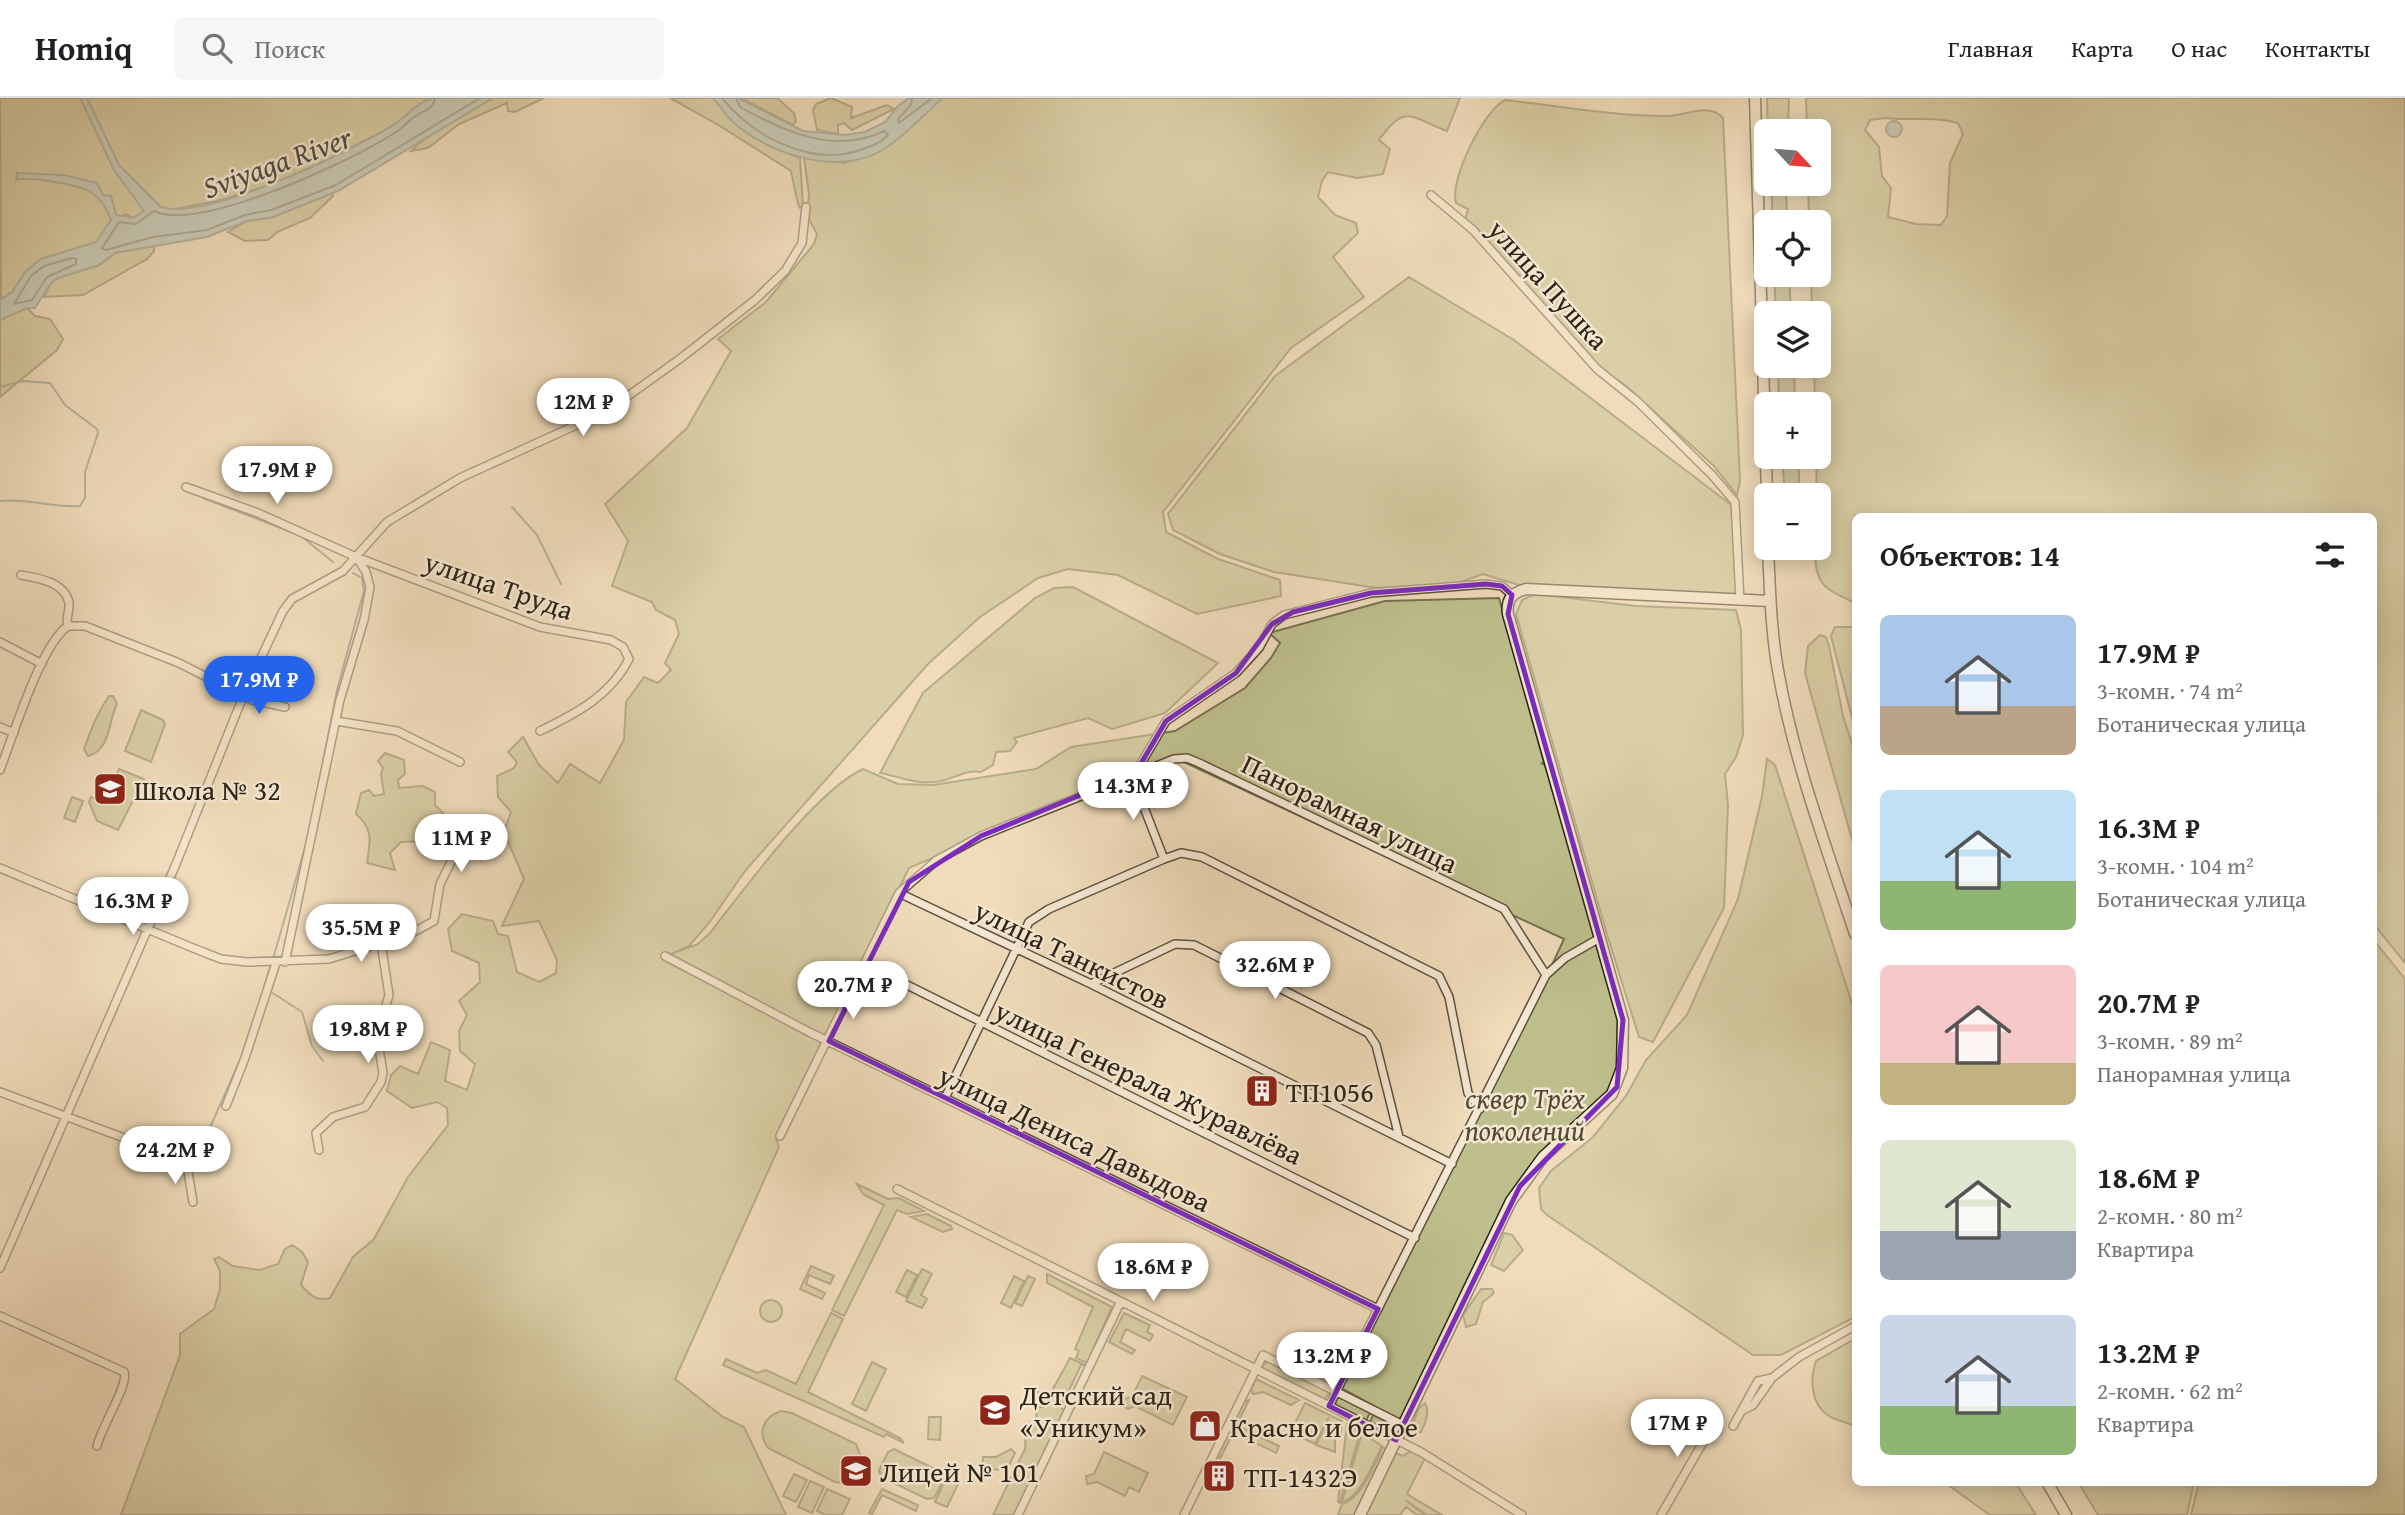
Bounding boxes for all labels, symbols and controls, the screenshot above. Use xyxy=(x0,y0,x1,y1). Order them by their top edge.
search box xyxy=(174,17,664,80)
text: Homiq xyxy=(35,24,132,72)
icon: search xyxy=(198,29,236,67)
text: Поиск xyxy=(254,29,325,68)
text: Главная xyxy=(1948,31,2033,66)
text: Карта xyxy=(2071,31,2133,66)
text: О нас xyxy=(2171,31,2227,66)
text: Контакты xyxy=(2265,31,2370,66)
water label: Sviyaga River xyxy=(196,114,359,209)
north arrow xyxy=(1754,119,1830,196)
map controls xyxy=(1754,119,1831,560)
street label: улица Пушка xyxy=(1478,209,1619,359)
button: locate xyxy=(1754,210,1831,287)
button: layers xyxy=(1754,301,1831,378)
pin: 12M ₽ xyxy=(534,378,632,438)
text: 12M ₽ xyxy=(553,384,613,417)
button: + xyxy=(1754,392,1831,469)
pin: 17.9M ₽ xyxy=(212,446,342,506)
text: 17.9M ₽ xyxy=(237,452,317,485)
button: − xyxy=(1754,483,1831,560)
text: Объектов: 14 xyxy=(1880,533,2060,577)
icon: filters xyxy=(2311,536,2349,574)
street label: улица Труда xyxy=(418,540,580,630)
text: 17.9M ₽ xyxy=(2097,630,2200,674)
icon: home xyxy=(1936,643,2020,727)
pin: 17.9M ₽ xyxy=(194,656,324,716)
text: 17.9M ₽ xyxy=(219,662,299,695)
text: 3-комн. · 74 m² xyxy=(2097,674,2243,707)
text: Ботаническая улица xyxy=(2097,707,2306,740)
street label: Панорамная улица xyxy=(1235,743,1466,883)
pin: 14.3M ₽ xyxy=(1068,762,1198,822)
text: 14.3M ₽ xyxy=(1093,768,1173,801)
place label: Школа № 32 xyxy=(134,769,281,810)
school or university icon: Школа № 32 xyxy=(91,770,129,808)
text: 16.3M ₽ xyxy=(2097,805,2200,849)
pin: 11M ₽ xyxy=(412,814,510,874)
icon: home xyxy=(1936,818,2020,902)
text: 11M ₽ xyxy=(431,820,491,853)
text: 3-комн. · 104 m² xyxy=(2097,849,2254,882)
pin: 16.3M ₽ xyxy=(68,878,198,937)
text: Ботаническая улица xyxy=(2097,882,2306,915)
text: 16.3M ₽ xyxy=(93,883,173,916)
street label: улица Танкистов xyxy=(967,889,1176,1019)
pin: 35.5M ₽ xyxy=(296,904,426,964)
text: 35.5M ₽ xyxy=(321,910,401,943)
pin: 32.6M ₽ xyxy=(1210,942,1340,1001)
text: 32.6M ₽ xyxy=(1235,947,1315,980)
pin: 20.7M ₽ xyxy=(788,962,918,1021)
text: 20.7M ₽ xyxy=(813,967,893,1000)
text: 20.7M ₽ xyxy=(2097,980,2200,1024)
street label: улица Генерала Журавлёва xyxy=(987,989,1310,1175)
icon: home xyxy=(1936,993,2020,1077)
pin: 19.8M ₽ xyxy=(303,1006,433,1065)
text: 19.8M ₽ xyxy=(328,1011,408,1044)
text: 3-комн. · 89 m² xyxy=(2097,1024,2243,1057)
street label: улица Дениса Давыдова xyxy=(931,1054,1219,1222)
text: Панорамная улица xyxy=(2097,1057,2291,1090)
place label: ТП1056 xyxy=(1286,1071,1374,1112)
building icon: ТП1056 xyxy=(1243,1072,1281,1110)
park label: сквер Трёх поколений xyxy=(1465,1077,1585,1150)
pin: 24.2M ₽ xyxy=(110,1126,240,1186)
text: 24.2M ₽ xyxy=(135,1132,215,1165)
text: 18.6M ₽ xyxy=(2097,1155,2200,1199)
icon: home xyxy=(1936,1168,2020,1252)
text: 2-комн. · 80 m² xyxy=(2097,1199,2243,1232)
text: Квартира xyxy=(2097,1232,2194,1265)
pin: 18.6M ₽ xyxy=(1088,1244,1218,1303)
text: 18.6M ₽ xyxy=(1113,1249,1193,1282)
text: 13.2M ₽ xyxy=(2097,1330,2200,1374)
pin: 13.2M ₽ xyxy=(1267,1332,1397,1392)
text: 13.2M ₽ xyxy=(1292,1338,1372,1371)
icon: home xyxy=(1936,1343,2020,1427)
place label: Детский сад «Уникум» xyxy=(1019,1374,1172,1447)
text: 2-комн. · 62 m² xyxy=(2097,1374,2243,1407)
school or university icon: Детский сад «Уникум» xyxy=(976,1391,1014,1429)
pin: 17M ₽ xyxy=(1628,1400,1726,1459)
text: 17M ₽ xyxy=(1647,1405,1707,1438)
place label: Красно и белое xyxy=(1230,1406,1418,1447)
shop icon: Красно и белое xyxy=(1186,1407,1224,1445)
text: Квартира xyxy=(2097,1407,2194,1440)
place label: Лицей № 101 xyxy=(880,1451,1039,1492)
school or university icon: Лицей № 101 xyxy=(837,1452,875,1490)
place label: ТП-1432Э xyxy=(1244,1456,1357,1497)
building icon: ТП-1432Э xyxy=(1200,1457,1238,1495)

